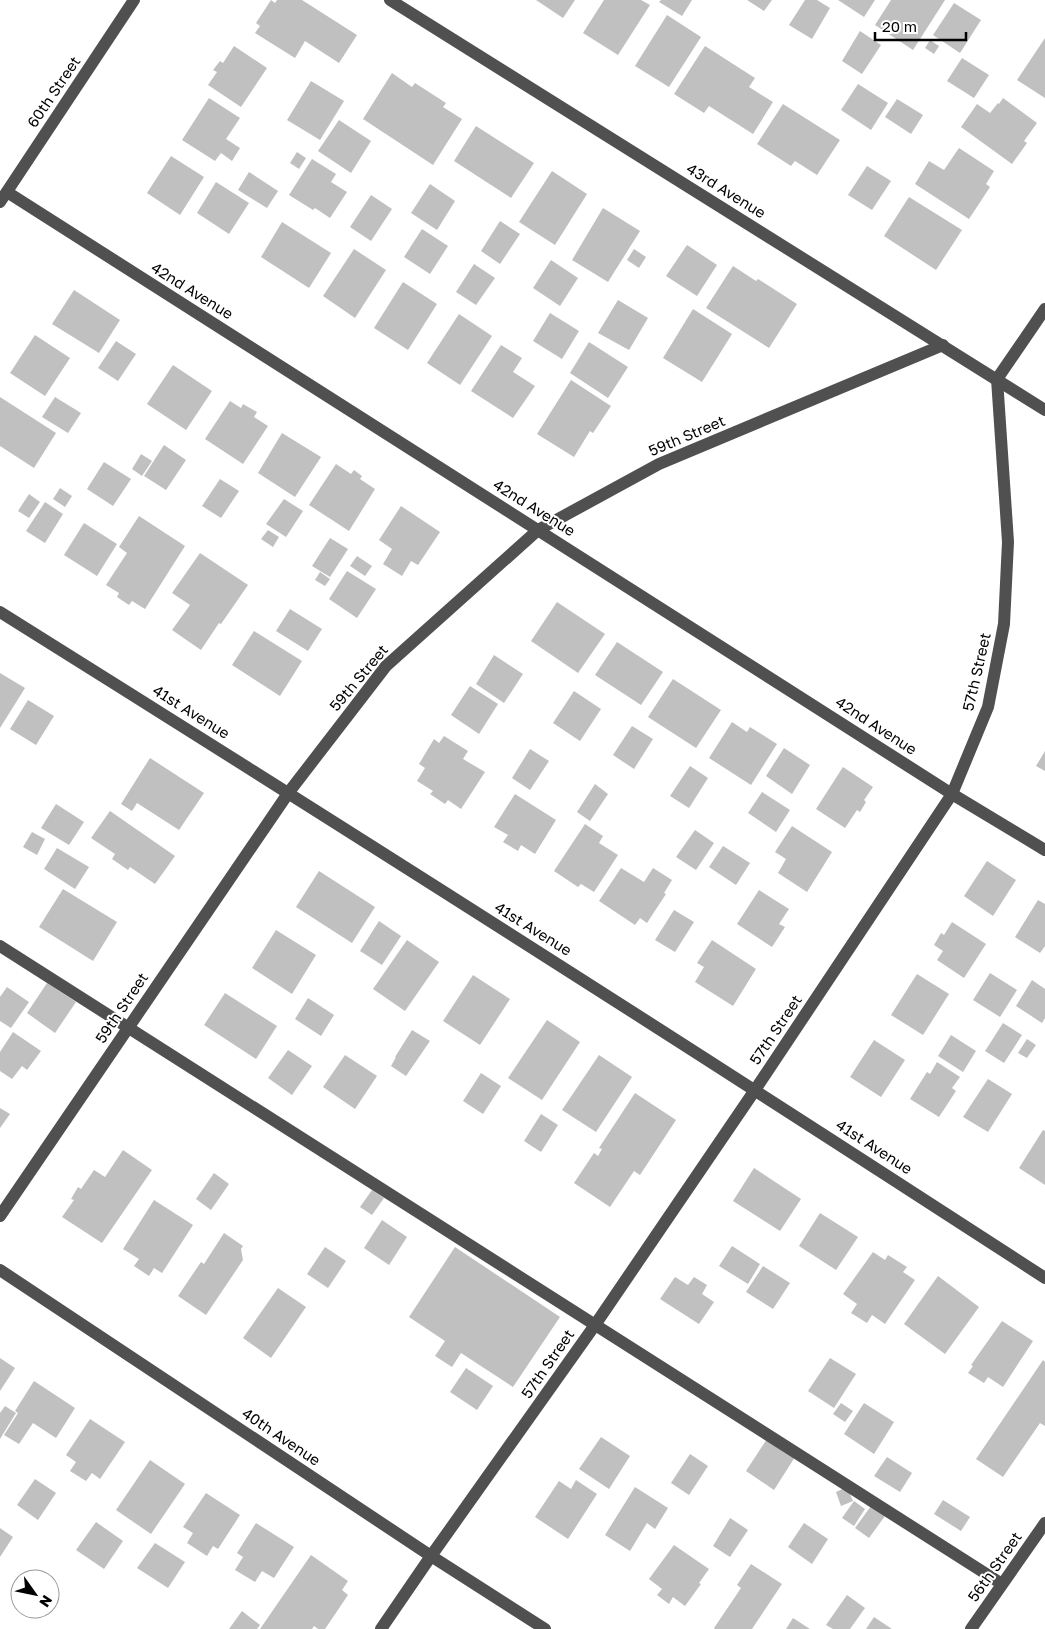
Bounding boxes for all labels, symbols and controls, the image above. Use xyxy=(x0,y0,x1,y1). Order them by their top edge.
scale bar xyxy=(875,10,966,42)
text: 20 m xyxy=(882,17,917,35)
street label: 60th Street xyxy=(23,53,83,130)
street label: 43rd Avenue xyxy=(684,159,770,222)
street label: 42nd Avenue xyxy=(148,258,237,323)
street label: 59th Street xyxy=(646,411,727,459)
street label: 42nd Avenue xyxy=(490,475,579,540)
street label: 57th Street xyxy=(958,631,994,713)
street label: 59th Street xyxy=(325,640,391,714)
street label: 41st Avenue xyxy=(150,680,233,742)
street label: 42nd Avenue xyxy=(833,692,921,758)
street label: 41st Avenue xyxy=(492,897,575,959)
street label: 59th Street xyxy=(91,969,151,1046)
street label: 57th Street xyxy=(745,991,805,1068)
street label: 41st Avenue xyxy=(833,1115,916,1178)
street label: 57th Street xyxy=(517,1325,578,1401)
street label: 40th Avenue xyxy=(239,1403,324,1469)
street label: 56th Street xyxy=(964,1528,1025,1605)
north arrow xyxy=(10,1569,60,1619)
text: N xyxy=(36,1592,56,1610)

